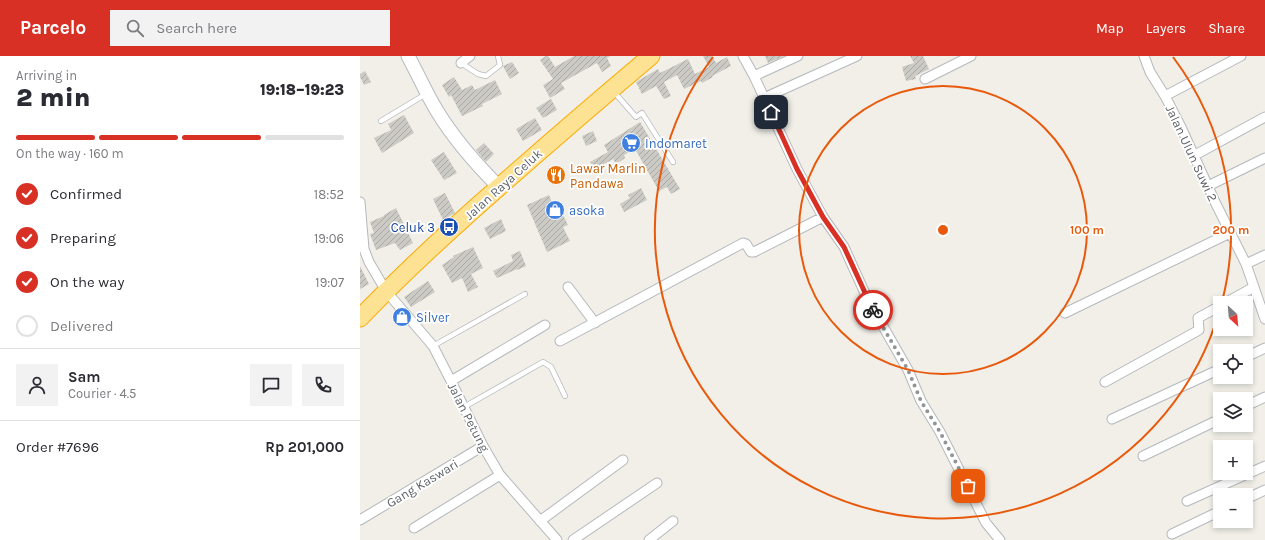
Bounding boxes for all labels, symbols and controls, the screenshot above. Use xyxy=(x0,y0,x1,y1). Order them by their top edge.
search box xyxy=(110,10,390,46)
text: Parcelo xyxy=(20,17,86,39)
icon: search xyxy=(124,17,146,39)
text: Search here xyxy=(156,19,237,37)
text: Map xyxy=(1096,20,1124,37)
text: Layers xyxy=(1146,20,1186,37)
text: Share xyxy=(1208,20,1245,37)
text: Arriving in xyxy=(16,68,77,83)
text: 19:18–19:23 xyxy=(260,81,344,99)
text: 2 min xyxy=(16,82,91,113)
pin xyxy=(754,95,788,129)
icon: home xyxy=(760,101,782,123)
street label: Jalan Ulun Suwi 2 xyxy=(1163,103,1220,204)
supermarket icon: Indomaret xyxy=(620,132,642,154)
place label: Indomaret xyxy=(645,136,707,151)
text: On the way · 160 m xyxy=(16,146,124,161)
street label: Jalan Raya Celuk xyxy=(462,146,545,223)
place label: Lawar Marlin Pandawa xyxy=(570,161,646,191)
restaurant icon: Lawar Marlin Pandawa xyxy=(545,164,567,186)
icon: check xyxy=(16,183,38,205)
text: Confirmed xyxy=(50,185,122,203)
text: 18:52 xyxy=(314,187,344,202)
shop icon: asoka xyxy=(544,199,566,221)
place label: asoka xyxy=(569,203,605,218)
bus stop icon: Celuk 3 xyxy=(438,216,460,238)
place label: Celuk 3 xyxy=(391,220,435,235)
centre of rings xyxy=(936,223,950,237)
text: 100 m xyxy=(1070,223,1104,237)
text: 200 m xyxy=(1213,223,1249,237)
icon: check xyxy=(16,227,38,249)
text: Preparing xyxy=(50,229,116,247)
text: 19:06 xyxy=(314,231,344,246)
icon: check xyxy=(16,271,38,293)
text: On the way xyxy=(50,273,124,291)
text: 19:07 xyxy=(315,275,344,290)
courier xyxy=(853,290,893,330)
north arrow xyxy=(1213,296,1253,336)
map controls xyxy=(1213,296,1253,528)
icon: bike xyxy=(862,299,884,321)
shop icon: Silver xyxy=(391,306,413,328)
place label: Silver xyxy=(416,310,450,325)
text: Delivered xyxy=(50,317,114,335)
button: locate xyxy=(1213,344,1253,384)
button: person xyxy=(16,364,58,406)
button: chat xyxy=(250,364,292,406)
button: phone xyxy=(302,364,344,406)
text: Sam xyxy=(68,368,101,386)
street label: Jalan Petung xyxy=(445,380,493,455)
text: Courier · 4.5 xyxy=(68,386,136,401)
button: layers xyxy=(1213,392,1253,432)
text: Order #7696 xyxy=(16,438,99,456)
text: Rp 201,000 xyxy=(265,438,344,456)
button: + xyxy=(1213,440,1253,480)
street label: Gang Kaswari xyxy=(384,456,461,511)
pin xyxy=(951,469,985,503)
icon: bag xyxy=(957,475,979,497)
button: − xyxy=(1213,488,1253,528)

